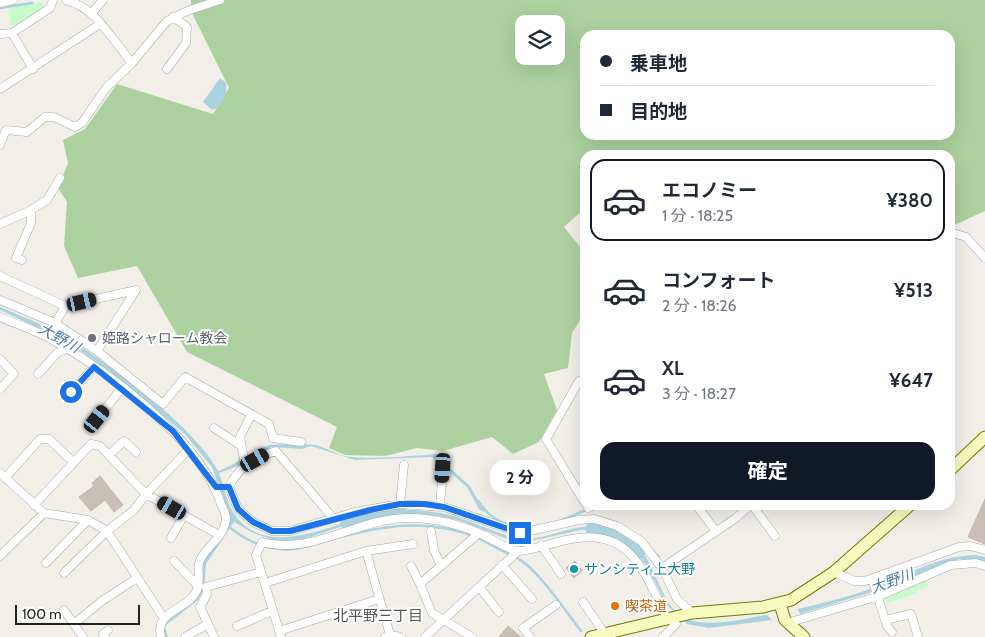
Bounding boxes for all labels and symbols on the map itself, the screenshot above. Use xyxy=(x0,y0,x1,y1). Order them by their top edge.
car xyxy=(65,291,98,313)
water label: 大野川 xyxy=(35,319,85,358)
place label: 姫路シャローム教会 xyxy=(102,329,228,347)
marker: 姫路シャローム教会 xyxy=(86,332,98,344)
route start xyxy=(60,381,82,403)
car xyxy=(81,403,112,435)
car xyxy=(238,446,271,474)
car xyxy=(434,453,451,483)
callout: 2 分 xyxy=(490,460,550,496)
car xyxy=(155,494,188,522)
route end xyxy=(509,522,531,544)
place label: サンシティ上大野 xyxy=(584,560,695,578)
marker: サンシティ上大野 xyxy=(568,563,580,575)
water label: 大野川 xyxy=(868,564,918,597)
place label: 喫茶道 xyxy=(625,597,667,615)
marker: 喫茶道 xyxy=(609,600,621,612)
scale bar xyxy=(15,602,140,625)
district label: 北平野三丁目 xyxy=(333,607,423,625)

